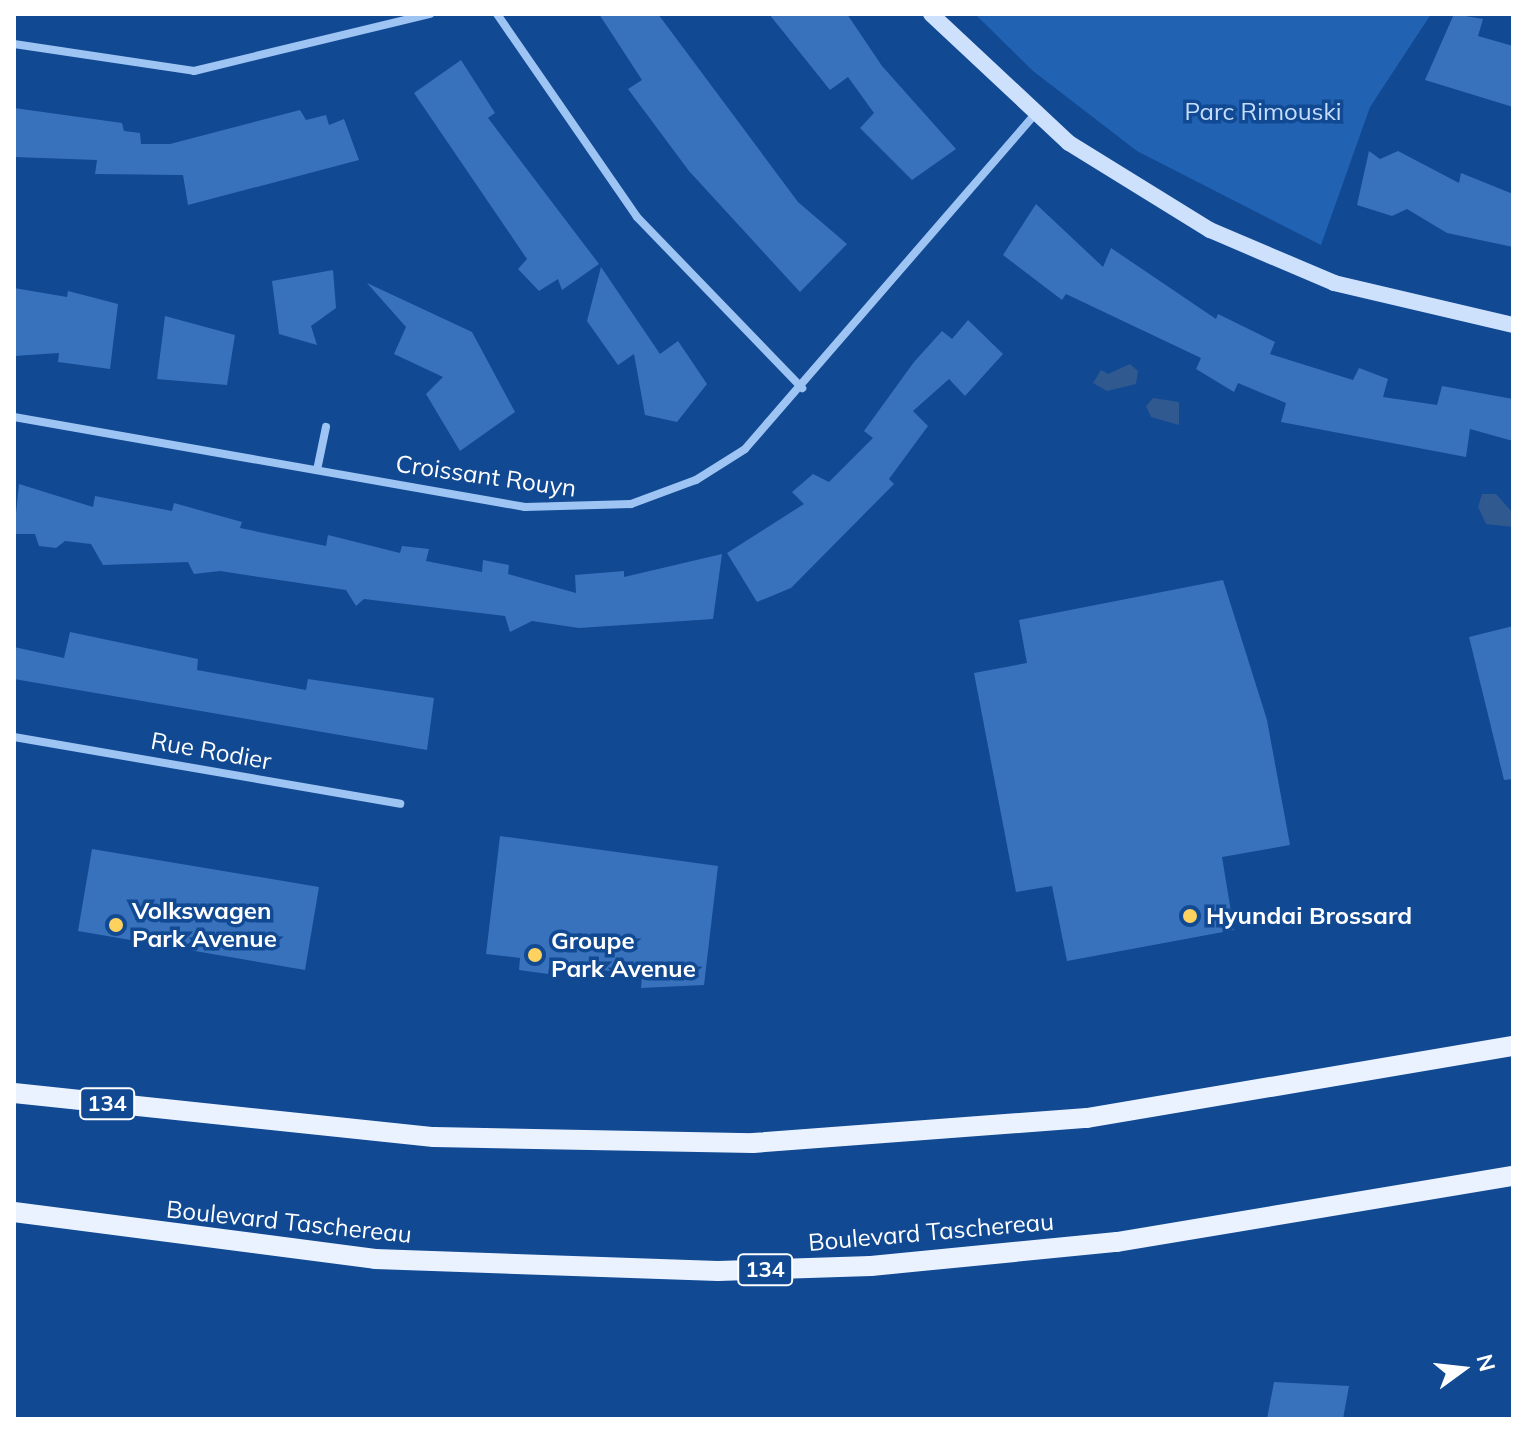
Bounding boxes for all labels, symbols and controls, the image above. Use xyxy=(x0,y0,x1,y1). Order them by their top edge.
park label: Parc Rimouski xyxy=(1184,98,1342,126)
street label: Croissant Rouyn xyxy=(394,449,578,503)
street label: Rue Rodier xyxy=(149,726,273,776)
place label: Volkswagen Park Avenue xyxy=(132,897,277,953)
place label: Hyundai Brossard xyxy=(1206,902,1412,930)
marker: Hyundai Brossard xyxy=(1181,907,1199,925)
marker: Volkswagen Park Avenue xyxy=(107,916,125,934)
place label: Groupe Park Avenue xyxy=(551,927,696,983)
marker: Groupe Park Avenue xyxy=(526,946,544,964)
road number: 134 xyxy=(79,1086,135,1122)
street label: Boulevard Taschereau xyxy=(165,1195,413,1249)
street label: Boulevard Taschereau xyxy=(807,1207,1055,1257)
road number: 134 xyxy=(737,1252,793,1288)
north arrow xyxy=(1423,1329,1503,1409)
text: N xyxy=(1471,1351,1502,1374)

